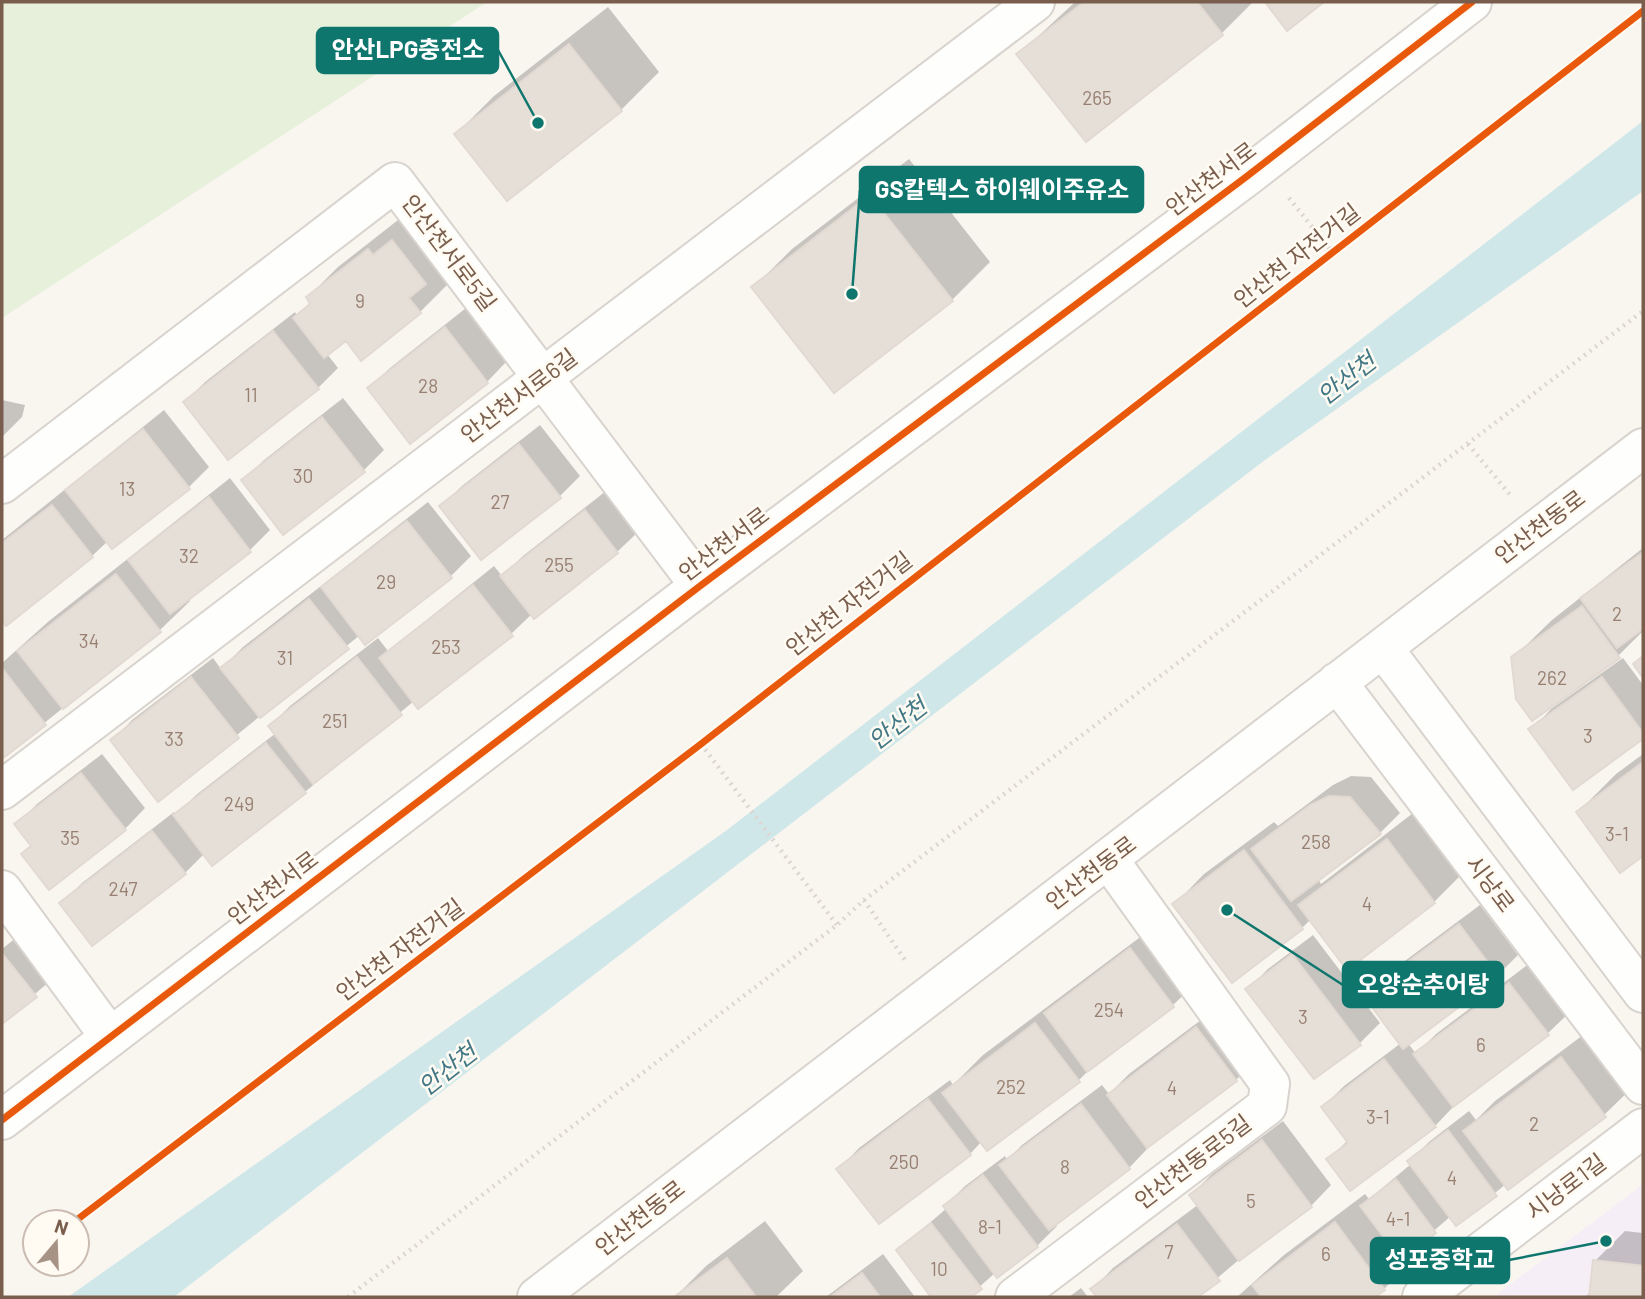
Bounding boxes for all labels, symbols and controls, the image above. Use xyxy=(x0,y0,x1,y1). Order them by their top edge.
callout: 안산LPG충전소 xyxy=(317,28,498,73)
text: 안산LPG충전소 xyxy=(331,34,485,63)
house number: 265 xyxy=(1082,86,1112,109)
street label: 안산천서로 xyxy=(1160,135,1261,221)
callout: GS칼텍스 하이웨이주유소 xyxy=(860,167,1143,212)
text: GS칼텍스 하이웨이주유소 xyxy=(875,174,1129,203)
street label: 안산천서로5길 xyxy=(397,189,503,316)
street label: 안산천 자전거길 xyxy=(1228,197,1365,313)
house number: 9 xyxy=(355,289,365,312)
street label: 안산천서로6길 xyxy=(455,342,582,448)
water label: 안산천 xyxy=(1311,344,1383,410)
house number: 28 xyxy=(418,374,438,397)
house number: 11 xyxy=(244,383,258,406)
house number: 30 xyxy=(293,464,313,487)
house number: 13 xyxy=(119,477,135,500)
street label: 안산천동로 xyxy=(1489,483,1590,569)
house number: 27 xyxy=(490,490,510,513)
street label: 안산천서로 xyxy=(673,500,774,586)
house number: 32 xyxy=(179,544,199,567)
street label: 안산천 자전거길 xyxy=(780,545,917,661)
house number: 255 xyxy=(544,553,574,576)
house number: 29 xyxy=(376,570,396,593)
house number: 2 xyxy=(1612,602,1622,625)
house number: 34 xyxy=(79,629,99,652)
house number: 253 xyxy=(431,635,461,658)
house number: 31 xyxy=(277,646,293,669)
house number: 262 xyxy=(1537,666,1567,689)
water label: 안산천 xyxy=(862,689,934,755)
house number: 251 xyxy=(322,709,348,732)
house number: 3 xyxy=(1583,724,1593,747)
house number: 33 xyxy=(164,727,184,750)
house number: 249 xyxy=(224,792,254,815)
house number: 3-1 xyxy=(1605,822,1629,845)
house number: 35 xyxy=(60,826,80,849)
street label: 안산천동로 xyxy=(1040,829,1141,915)
house number: 258 xyxy=(1301,830,1331,853)
street label: 안산천서로 xyxy=(222,844,323,930)
street label: 시낭로 xyxy=(1461,850,1521,917)
house number: 247 xyxy=(108,877,138,900)
street label: 안산천 자전거길 xyxy=(330,892,469,1006)
house number: 4 xyxy=(1362,892,1372,915)
callout: 오양순추어탕 xyxy=(1343,962,1503,1007)
text: 오양순추어탕 xyxy=(1357,969,1489,998)
house number: 254 xyxy=(1094,998,1124,1021)
house number: 3 xyxy=(1298,1005,1308,1028)
house number: 6 xyxy=(1476,1033,1486,1056)
water label: 안산천 xyxy=(412,1035,484,1101)
house number: 252 xyxy=(996,1075,1026,1098)
house number: 4 xyxy=(1167,1076,1177,1099)
house number: 3-1 xyxy=(1366,1105,1390,1128)
street label: 안산천동로5길 xyxy=(1129,1109,1257,1215)
house number: 2 xyxy=(1529,1112,1539,1135)
street label: 시낭로1길 xyxy=(1520,1147,1611,1225)
house number: 250 xyxy=(889,1150,919,1173)
house number: 8 xyxy=(1060,1155,1070,1178)
house number: 4 xyxy=(1447,1166,1457,1189)
street label: 안산천동로 xyxy=(589,1174,690,1261)
house number: 5 xyxy=(1246,1190,1256,1212)
house number: 4-1 xyxy=(1386,1207,1410,1230)
north arrow xyxy=(21,1208,91,1278)
text: N xyxy=(52,1214,71,1239)
house number: 8-1 xyxy=(978,1215,1002,1238)
callout: 성포중학교 xyxy=(1371,1238,1509,1283)
house number: 7 xyxy=(1165,1240,1174,1263)
house number: 6 xyxy=(1321,1242,1331,1265)
text: 성포중학교 xyxy=(1385,1244,1495,1273)
house number: 10 xyxy=(930,1257,948,1280)

